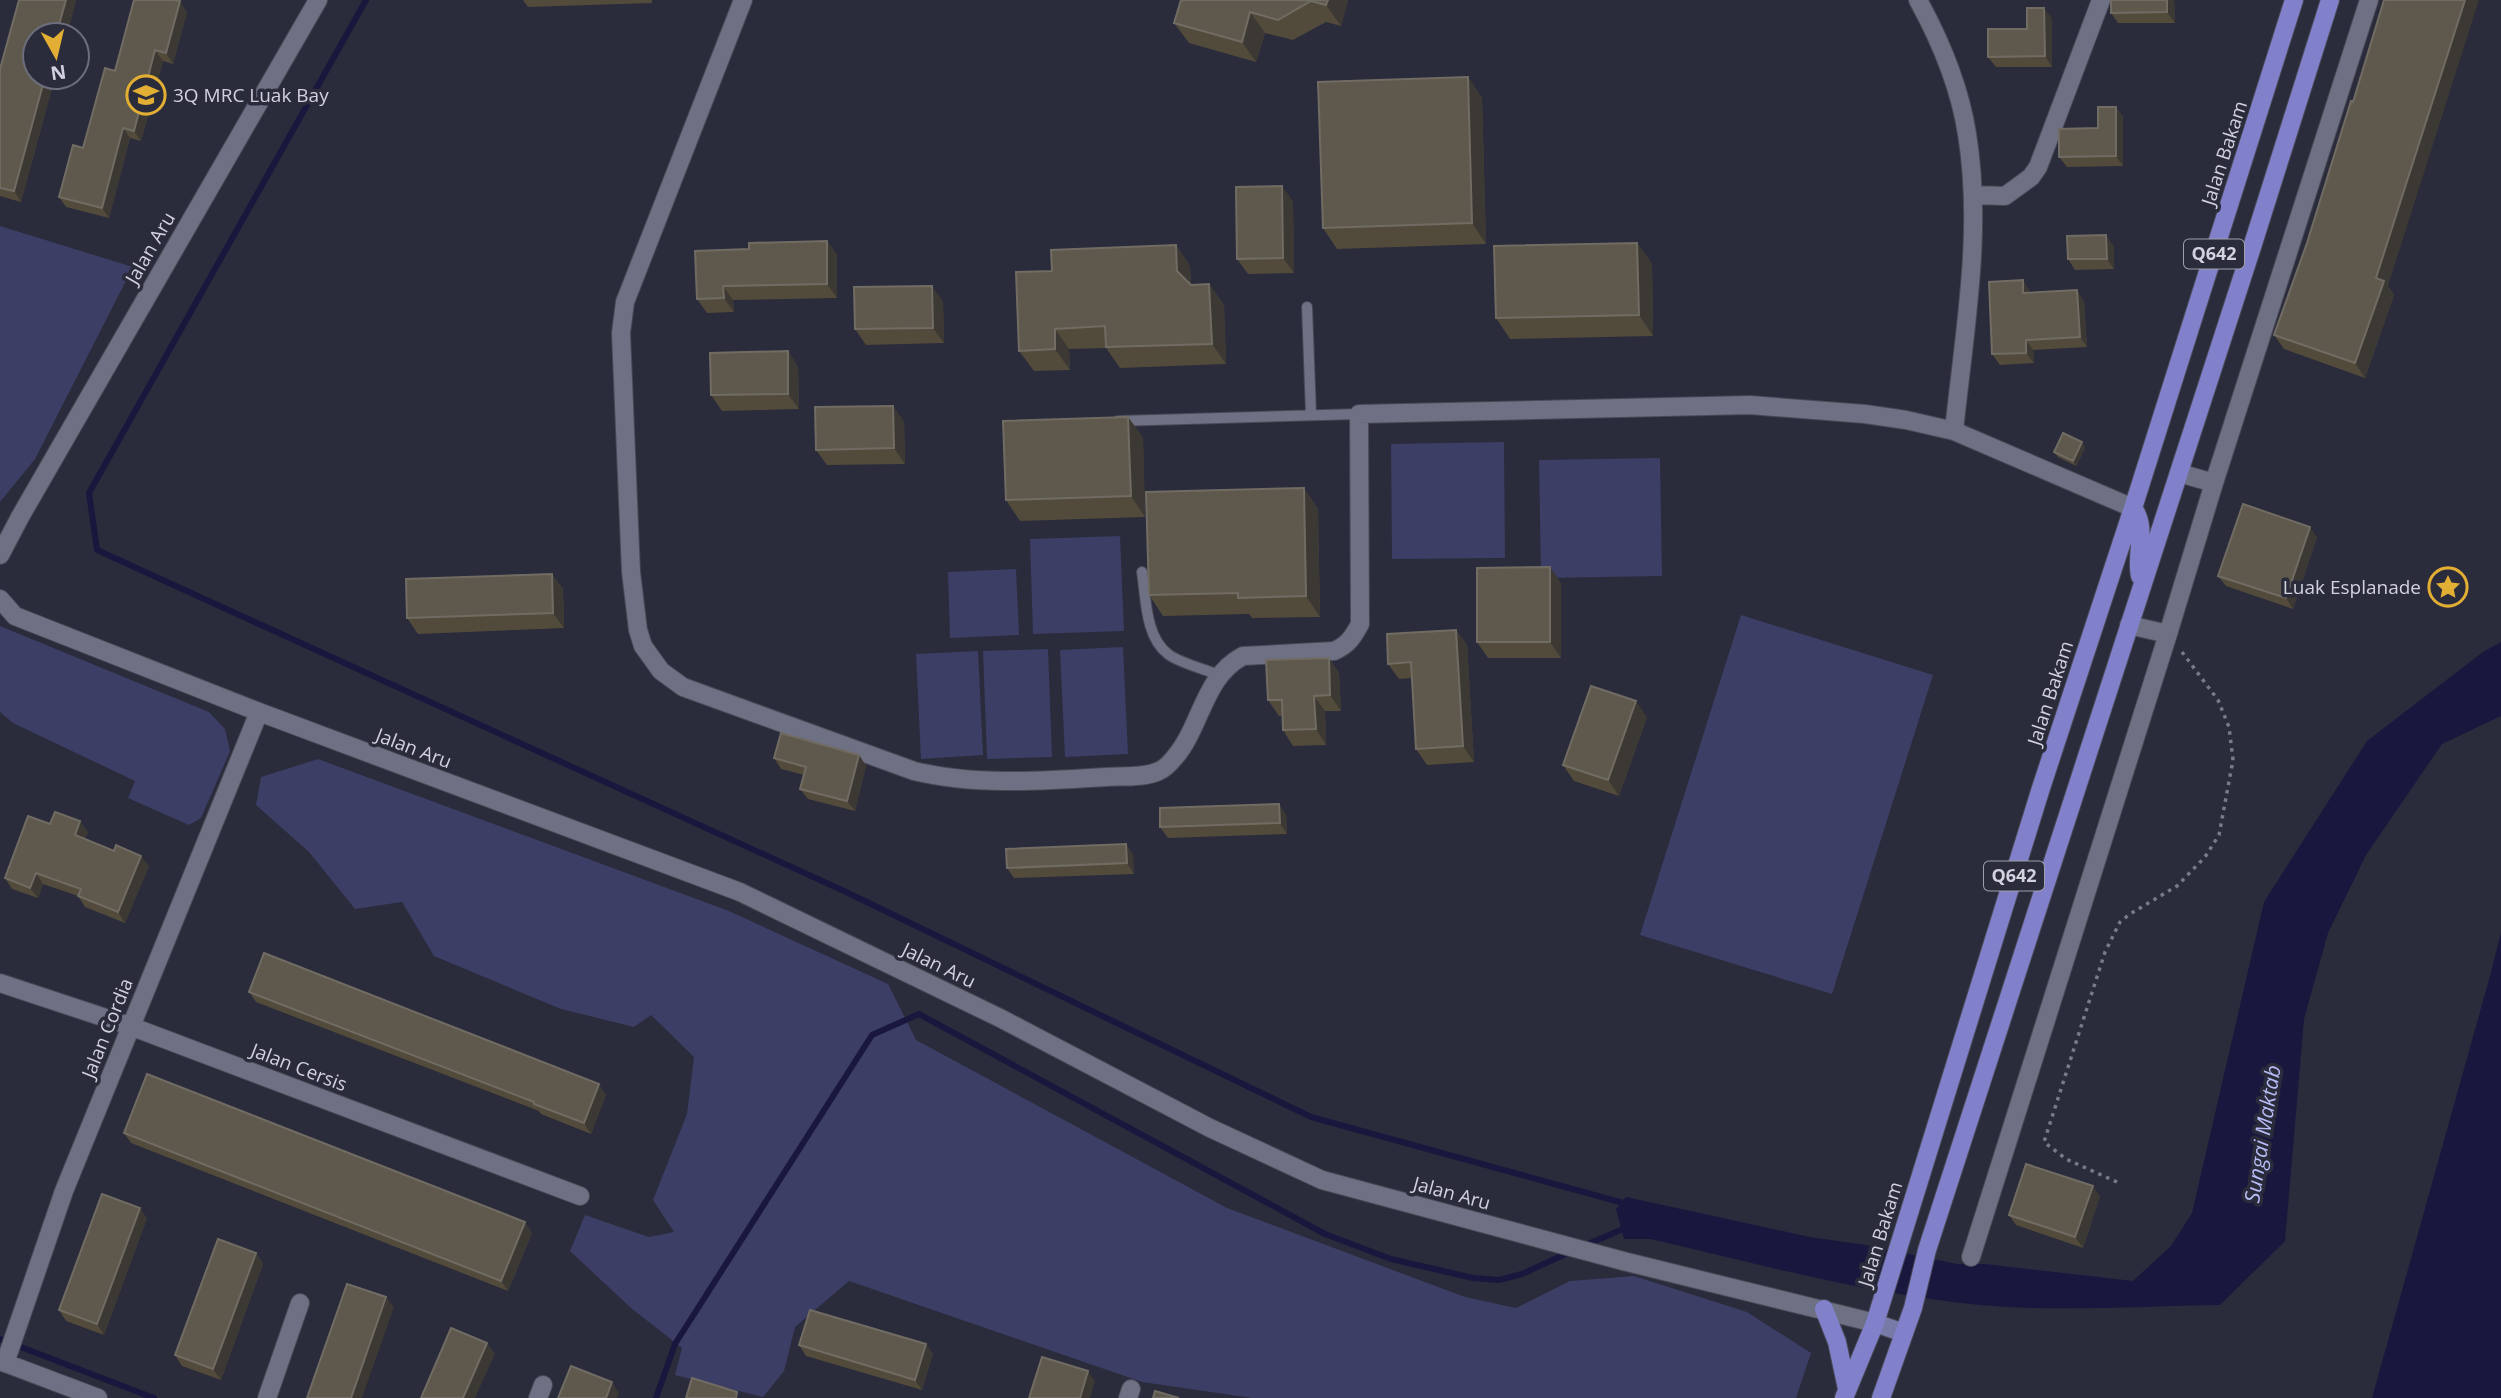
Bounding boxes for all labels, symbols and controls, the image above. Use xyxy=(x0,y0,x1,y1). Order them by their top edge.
north arrow xyxy=(21,21,91,91)
text: N xyxy=(49,59,68,87)
school or university icon: 3Q MRC Luak Bay xyxy=(125,74,167,116)
place label: 3Q MRC Luak Bay xyxy=(173,82,329,108)
street label: Jalan Bakam xyxy=(2194,97,2253,211)
street label: Jalan Aru xyxy=(118,207,181,290)
road number: Q642 xyxy=(2184,240,2244,268)
place icon: Luak Esplanade xyxy=(2427,566,2469,608)
place label: Luak Esplanade xyxy=(2283,574,2421,600)
street label: Jalan Bakam xyxy=(2020,637,2079,751)
street label: Jalan Aru xyxy=(371,721,456,774)
road number: Q642 xyxy=(1984,862,2044,890)
street label: Jalan Aru xyxy=(896,935,980,994)
street label: Jalan Cordia xyxy=(74,974,139,1084)
street label: Jalan Cersis xyxy=(245,1036,351,1097)
water label: Sungai Maktab xyxy=(2237,1063,2287,1205)
street label: Jalan Aru xyxy=(1409,1170,1494,1216)
street label: Jalan Bakam xyxy=(1851,1178,1908,1292)

